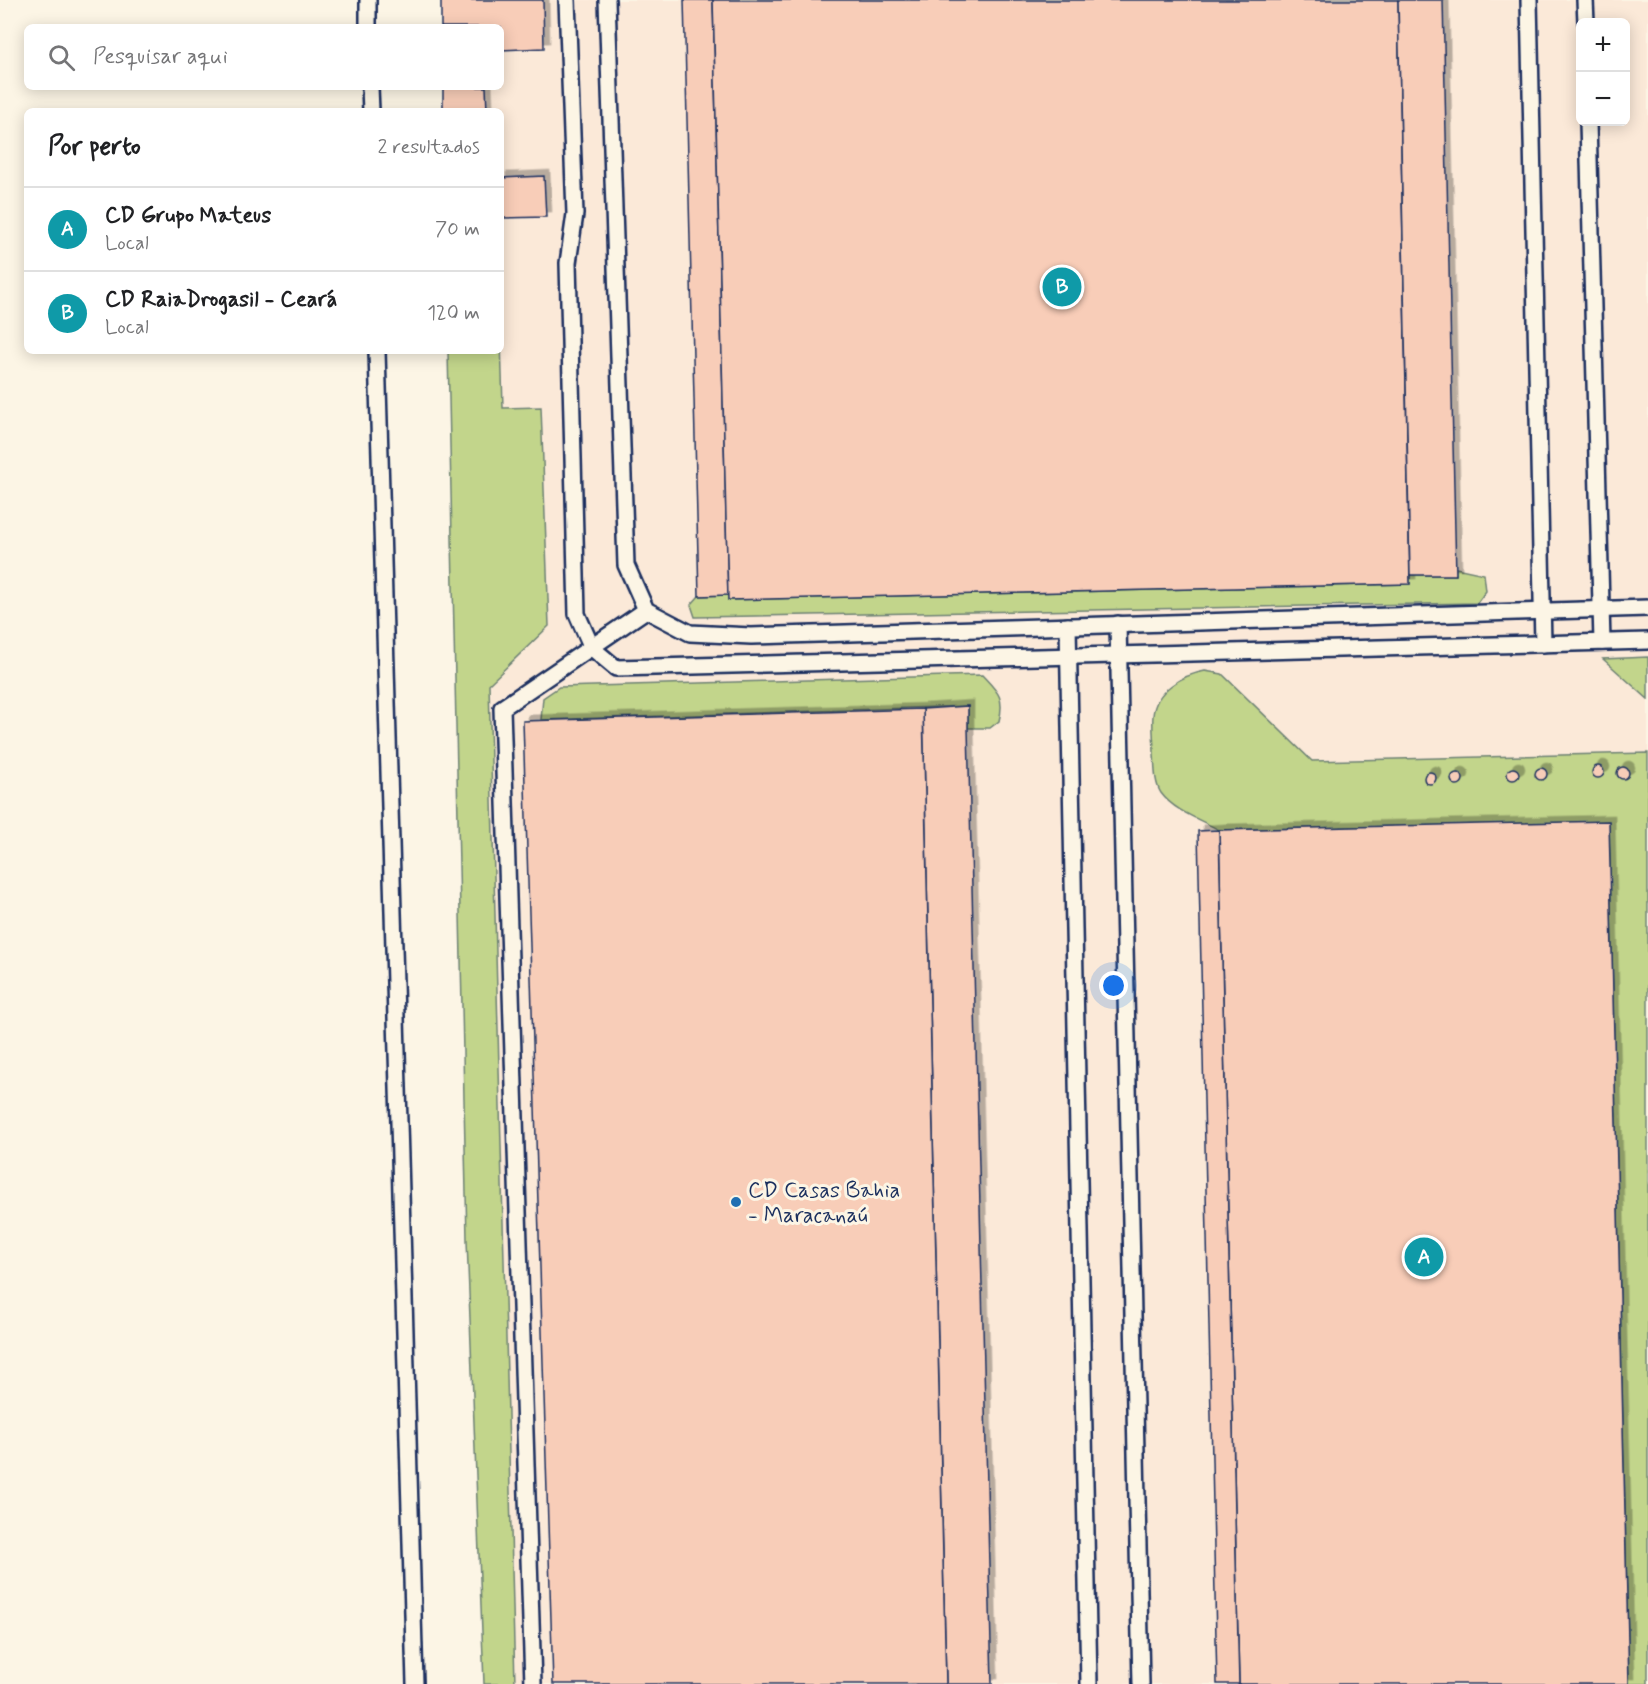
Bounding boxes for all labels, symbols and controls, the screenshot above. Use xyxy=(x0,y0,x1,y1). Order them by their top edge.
map controls xyxy=(1576,18,1630,126)
button: + xyxy=(1576,18,1630,72)
search box xyxy=(24,24,504,90)
icon: search xyxy=(45,41,78,74)
text: Pesquisar aqui xyxy=(93,43,228,71)
button: − xyxy=(1576,72,1630,126)
text: Por perto xyxy=(48,130,141,164)
text: 2 resultados xyxy=(377,134,480,161)
text: CD Grupo Mateus xyxy=(105,202,271,230)
text: A xyxy=(61,216,74,243)
text: 70 m xyxy=(435,216,480,243)
text: Local xyxy=(105,230,149,257)
pin: B xyxy=(1042,264,1082,310)
text: CD RaiaDrogasil - Ceará xyxy=(105,286,337,314)
text: B xyxy=(61,300,74,327)
text: 120 m xyxy=(427,300,480,327)
text: Local xyxy=(105,314,149,341)
your location xyxy=(1099,971,1128,1000)
place label: CD Casas Bahia - Maracanaú xyxy=(748,1177,900,1230)
marker: CD Casas Bahia - Maracanaú xyxy=(729,1195,743,1209)
pin: A xyxy=(1404,1234,1444,1280)

